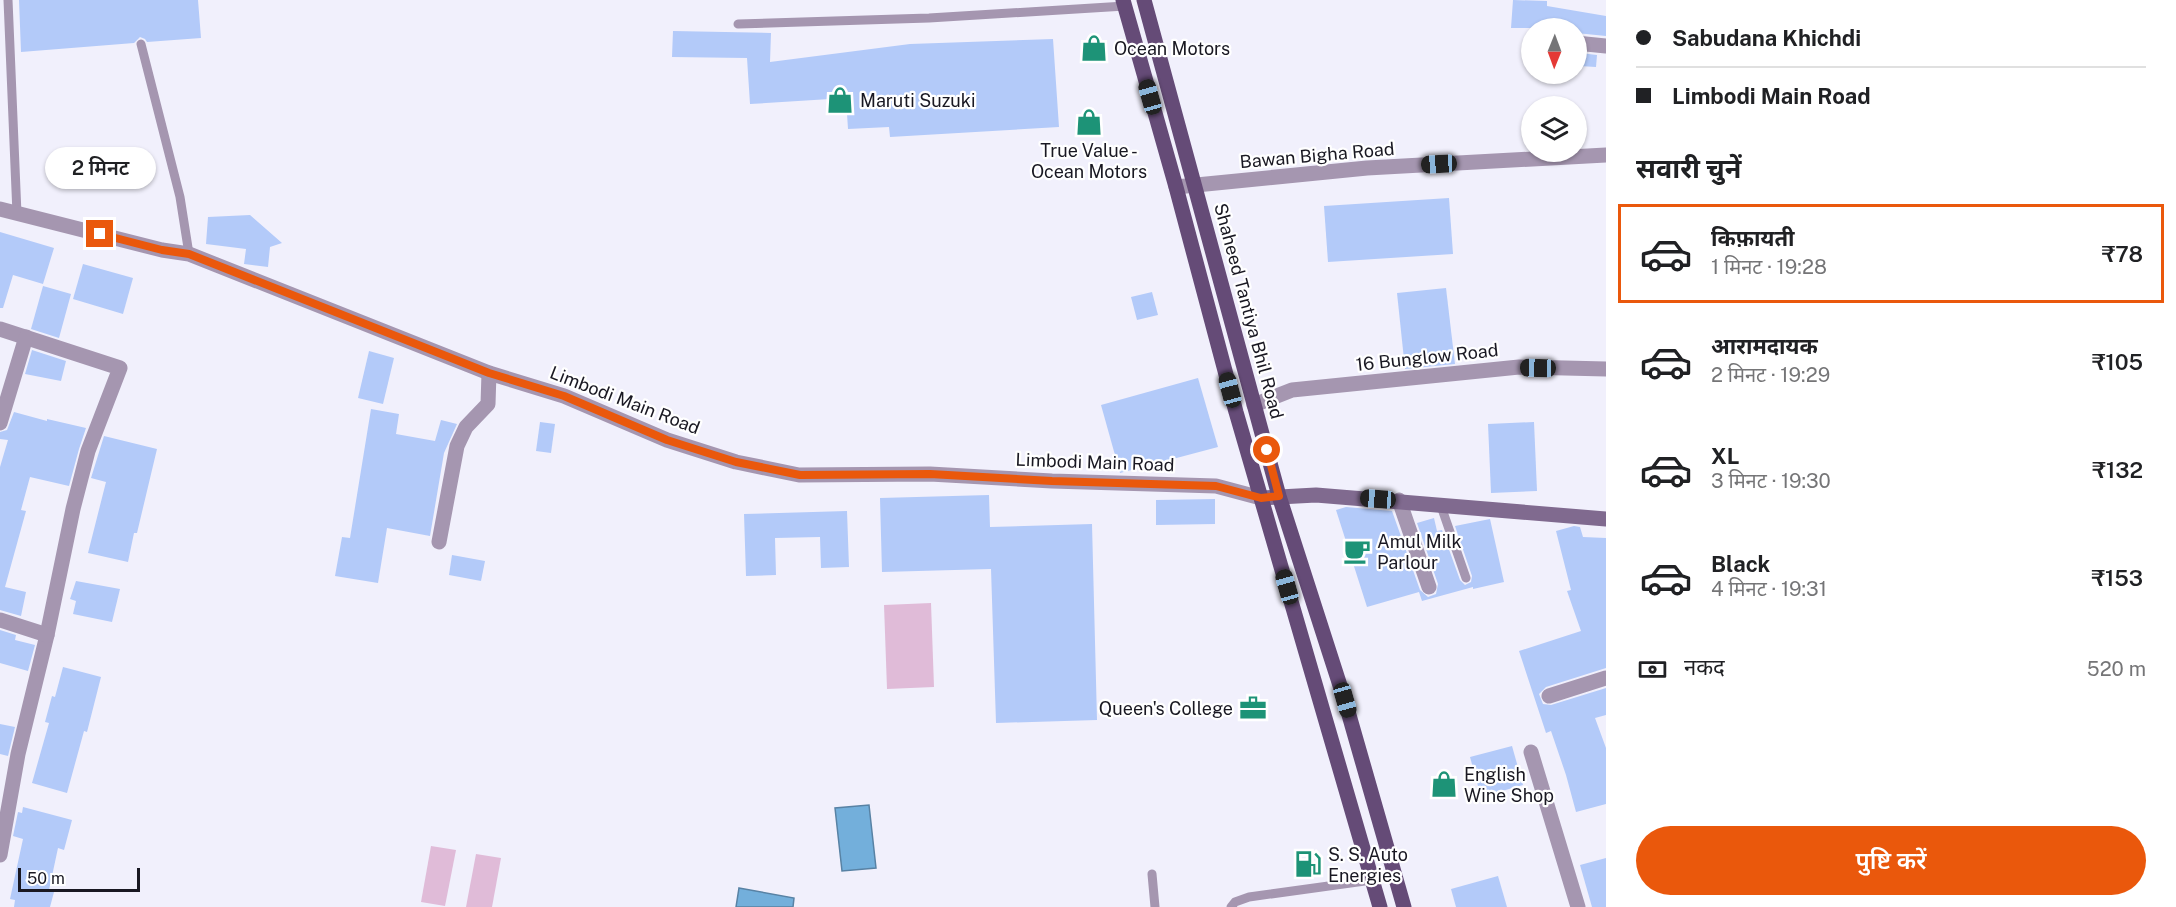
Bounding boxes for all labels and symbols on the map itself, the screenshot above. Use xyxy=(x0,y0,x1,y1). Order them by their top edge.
north arrow xyxy=(1521,18,1587,84)
shop icon: Ocean Motors xyxy=(1079,33,1109,63)
place label: Ocean Motors xyxy=(1114,38,1230,59)
car xyxy=(1136,77,1164,117)
shop icon: Maruti Suzuki xyxy=(825,85,855,115)
place label: Maruti Suzuki xyxy=(860,90,975,111)
shop icon: True Value - Ocean Motors xyxy=(1074,107,1104,137)
street label: Bawan Bigha Road xyxy=(1239,138,1395,172)
place label: True Value - Ocean Motors xyxy=(1031,140,1147,182)
callout: 2 मिनट xyxy=(45,147,156,189)
car xyxy=(1421,154,1457,174)
street label: Shaheed Tantiya Bhil Road xyxy=(1210,201,1288,421)
route end xyxy=(86,220,113,247)
street label: 16 Bunglow Road xyxy=(1355,339,1499,375)
car xyxy=(1520,359,1556,377)
street label: Limbodi Main Road xyxy=(547,362,703,438)
car xyxy=(1217,370,1243,410)
route start xyxy=(1253,436,1280,463)
street label: Limbodi Main Road xyxy=(1015,449,1175,475)
car xyxy=(1359,489,1397,509)
place label: Amul Milk Parlour xyxy=(1377,531,1462,573)
cafe icon: Amul Milk Parlour xyxy=(1342,536,1372,566)
car xyxy=(1273,567,1301,607)
car xyxy=(1331,680,1359,720)
office icon: Queen's College xyxy=(1238,693,1268,723)
place label: Queen's College xyxy=(1099,698,1233,719)
place label: English Wine Shop xyxy=(1464,764,1554,806)
shop icon: English Wine Shop xyxy=(1429,769,1459,799)
place label: S. S. Auto Energies xyxy=(1328,844,1408,886)
fuel station icon: S. S. Auto Energies xyxy=(1293,849,1323,879)
scale bar xyxy=(18,865,140,892)

